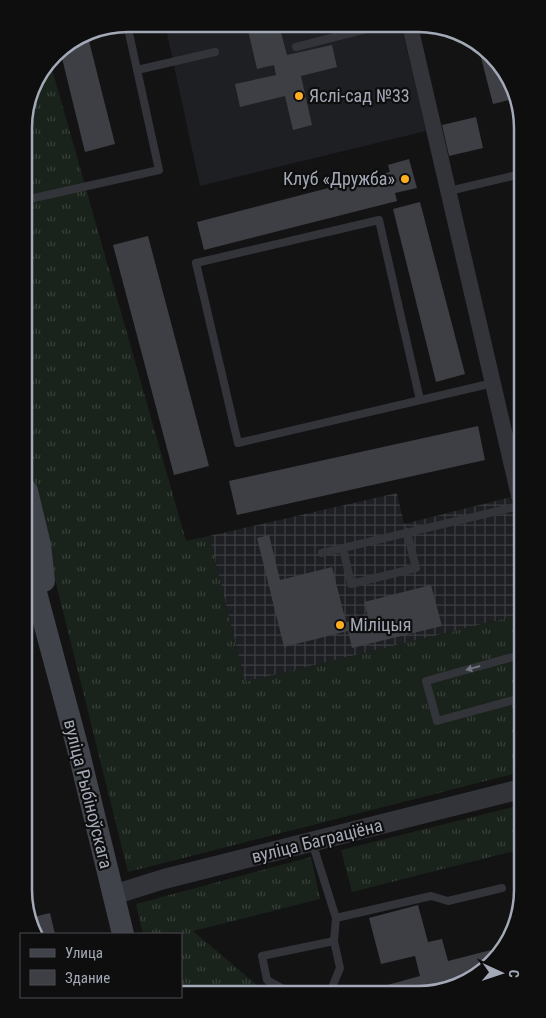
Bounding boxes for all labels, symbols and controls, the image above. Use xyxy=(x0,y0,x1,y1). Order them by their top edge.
place label: Яслі-сад №33 xyxy=(309,85,410,106)
marker: Яслі-сад №33 xyxy=(293,90,305,102)
place label: Клуб «Дружба» xyxy=(283,168,395,189)
marker: Клуб «Дружба» xyxy=(399,173,411,185)
place label: Міліцыя xyxy=(350,614,411,635)
marker: Міліцыя xyxy=(334,619,346,631)
one-way arrow xyxy=(466,664,481,672)
street label: вуліца Рыбіноўскага xyxy=(60,717,117,871)
street label: вуліца Баграціёна xyxy=(249,814,384,867)
legend xyxy=(20,933,182,998)
text: Улица xyxy=(65,944,103,962)
north arrow xyxy=(476,948,526,998)
text: Здание xyxy=(65,969,110,987)
text: С xyxy=(506,969,522,978)

